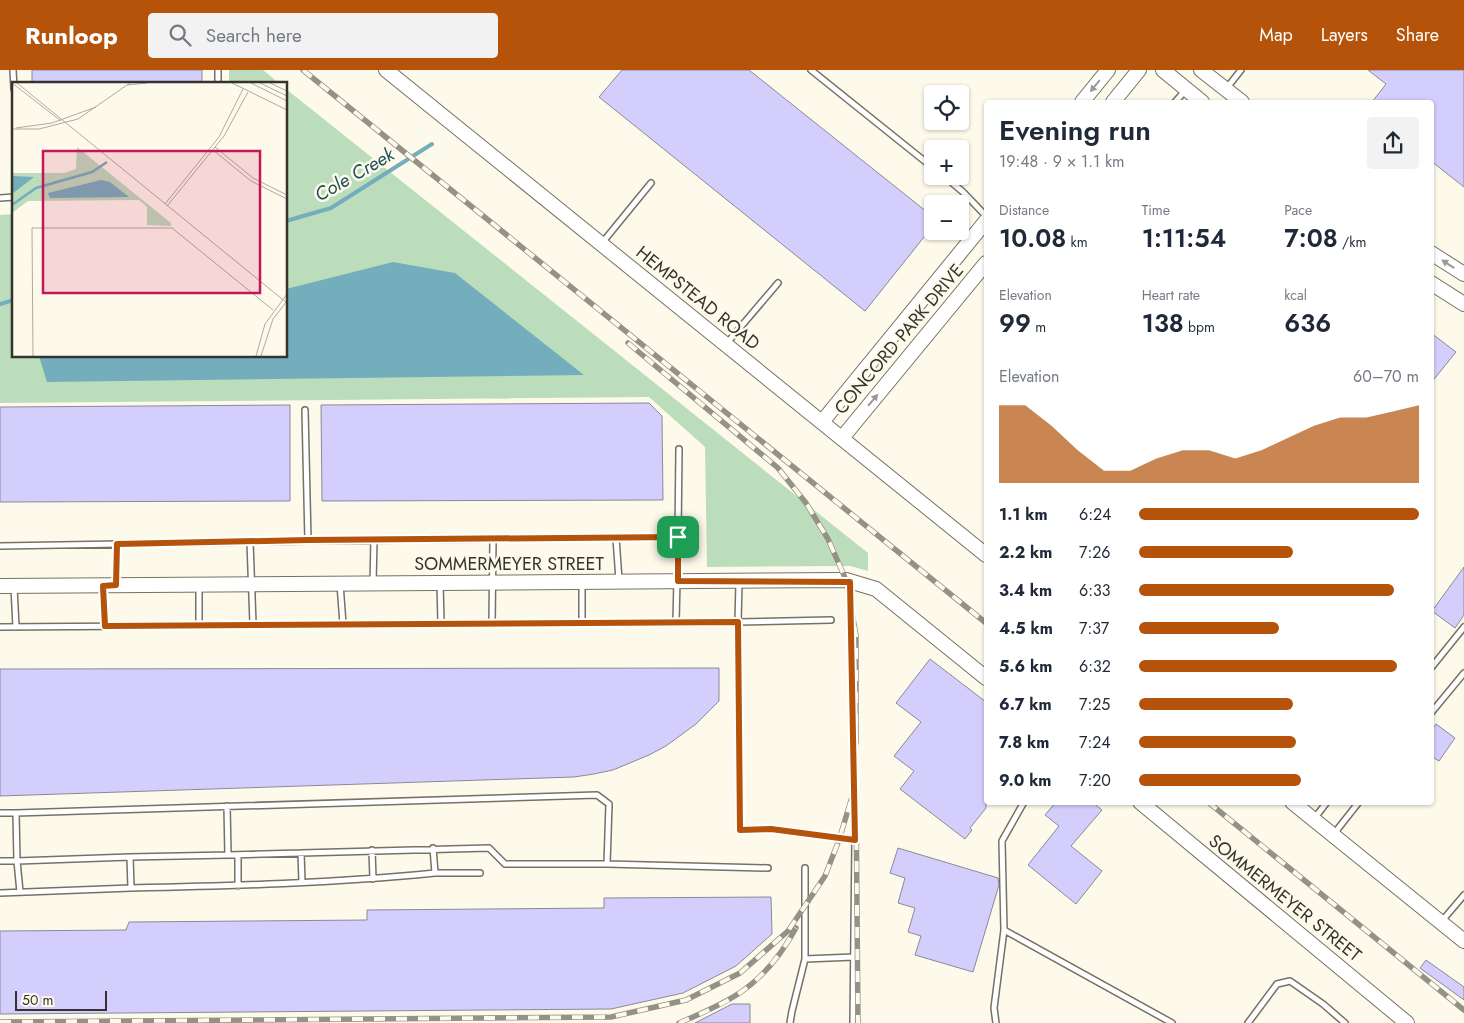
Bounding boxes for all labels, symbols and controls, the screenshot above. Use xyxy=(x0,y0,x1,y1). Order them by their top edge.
search box xyxy=(148,13,498,58)
text: Runloop xyxy=(25,18,118,53)
icon: search xyxy=(166,21,194,49)
text: Search here xyxy=(206,22,302,49)
text: Map xyxy=(1259,22,1293,48)
text: Layers xyxy=(1321,22,1368,48)
text: Share xyxy=(1396,22,1439,48)
one-way arrow xyxy=(1089,79,1100,92)
inset map xyxy=(12,82,288,358)
map controls xyxy=(924,85,969,240)
button: locate xyxy=(924,85,969,130)
text: Evening run xyxy=(999,110,1151,151)
button: share xyxy=(1367,117,1419,169)
water label: Cole Creek xyxy=(309,140,400,208)
button: + xyxy=(924,140,969,185)
text: 19:48 · 9 × 1.1 km xyxy=(999,150,1125,173)
button: − xyxy=(924,195,969,240)
text: Distance xyxy=(999,200,1049,220)
text: Time xyxy=(1142,200,1170,220)
text: Pace xyxy=(1284,200,1312,220)
text: 10.08 xyxy=(999,220,1066,256)
text: 1:11:54 xyxy=(1142,220,1226,256)
text: 7:08 xyxy=(1284,220,1338,256)
text: km xyxy=(1066,232,1088,252)
text: /km xyxy=(1338,232,1366,252)
street label: HEMPSTEAD ROAD xyxy=(630,240,766,356)
street label: CONCORD PARK DRIVE xyxy=(828,258,970,420)
one-way arrow xyxy=(1441,259,1454,268)
text: Elevation xyxy=(999,285,1052,305)
text: Heart rate xyxy=(1142,285,1200,305)
text: kcal xyxy=(1284,285,1307,305)
text: 99 xyxy=(999,305,1031,341)
text: 138 xyxy=(1142,305,1184,341)
text: 636 xyxy=(1284,305,1331,341)
text: m xyxy=(1031,317,1046,337)
text: bpm xyxy=(1184,317,1215,337)
text: Elevation xyxy=(999,365,1059,388)
text: 60–70 m xyxy=(1353,365,1419,388)
one-way arrow xyxy=(867,394,878,407)
text: 1.1 km xyxy=(999,503,1048,526)
text: 6:24 xyxy=(1079,503,1111,526)
pin xyxy=(657,516,699,558)
icon: arrive xyxy=(664,523,692,551)
text: 2.2 km xyxy=(999,541,1052,564)
text: 7:26 xyxy=(1079,541,1111,564)
street label: SOMMERMEYER STREET xyxy=(414,551,604,577)
text: 3.4 km xyxy=(999,579,1052,602)
text: 6:33 xyxy=(1079,579,1111,602)
text: 4.5 km xyxy=(999,617,1053,640)
text: 7:37 xyxy=(1079,617,1109,640)
text: 5.6 km xyxy=(999,655,1052,678)
text: 6:32 xyxy=(1079,655,1111,678)
text: 6.7 km xyxy=(999,693,1052,716)
text: 7:25 xyxy=(1079,693,1110,716)
text: 7.8 km xyxy=(999,731,1049,754)
text: 7:24 xyxy=(1079,731,1111,754)
text: 9.0 km xyxy=(999,769,1051,792)
text: 7:20 xyxy=(1079,769,1111,792)
street label: SOMMERMEYER STREET xyxy=(1203,828,1367,968)
scale bar xyxy=(15,988,108,1011)
text: 50 m xyxy=(22,990,53,1010)

